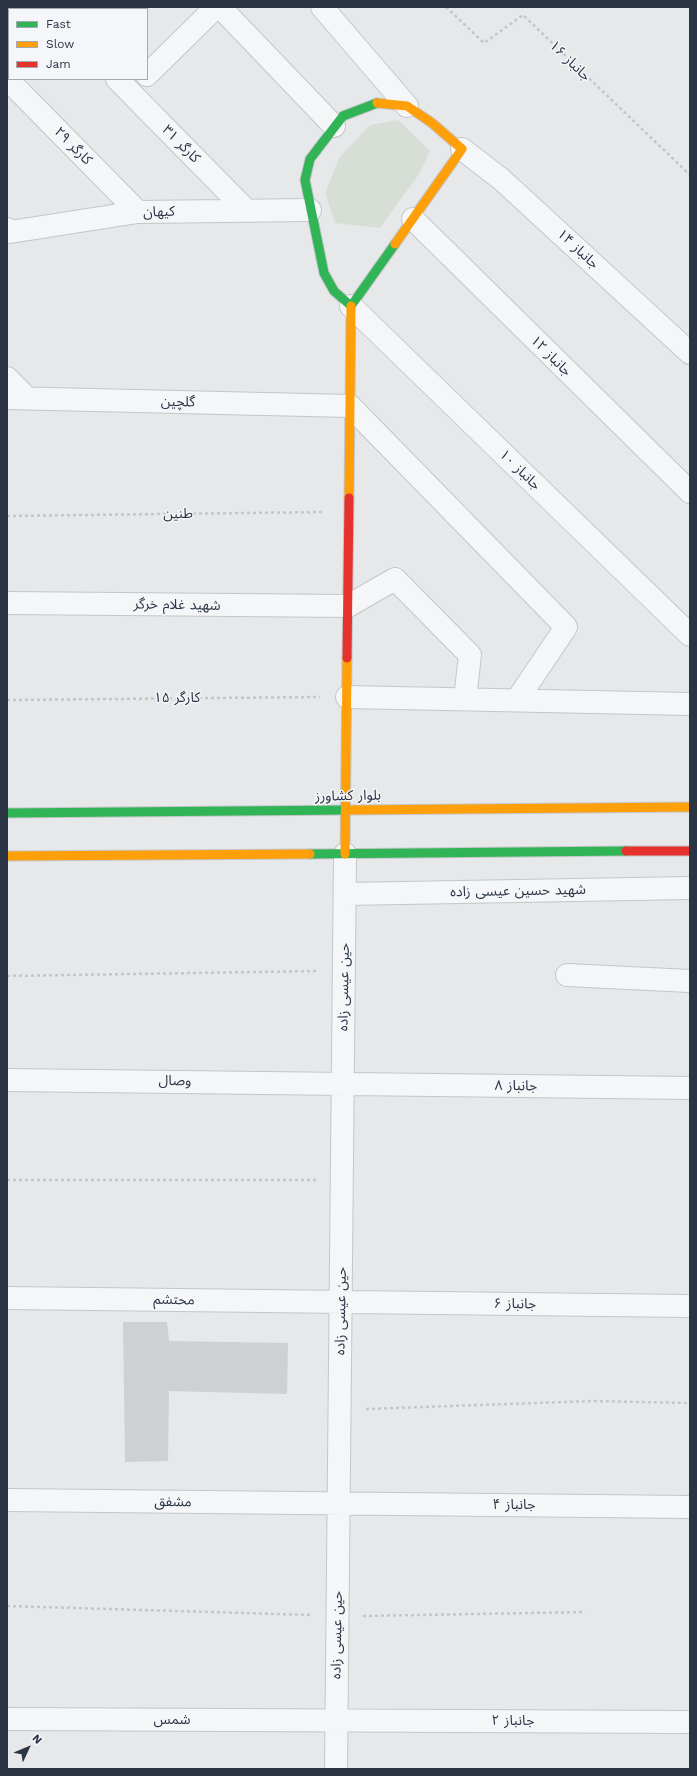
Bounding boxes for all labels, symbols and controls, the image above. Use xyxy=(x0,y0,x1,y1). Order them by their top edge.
legend xyxy=(8,8,148,80)
text: Fast xyxy=(46,17,71,31)
text: Slow xyxy=(46,37,74,51)
street label: جانباز ۱۶ xyxy=(546,37,594,85)
text: Jam xyxy=(46,57,71,71)
street label: کارگر ۳۱ xyxy=(159,122,203,166)
street label: کارگر ۲۹ xyxy=(51,124,95,168)
street label: کیهان xyxy=(143,203,175,221)
street label: جانباز ۱۴ xyxy=(554,226,602,272)
street label: جانباز ۱۲ xyxy=(527,332,575,380)
street label: گلچین xyxy=(161,393,195,411)
street label: جانباز ۱۰ xyxy=(496,446,544,494)
street label: طنین xyxy=(163,505,193,523)
street label: شهید غلام خرگر xyxy=(133,596,221,614)
street label: کارگر ۱۵ xyxy=(154,690,200,706)
street label: بلوار کشاورز xyxy=(315,787,381,805)
street label: شهید حسین عیسی زاده xyxy=(450,881,586,901)
street label: حین عیسی زاده xyxy=(335,943,353,1031)
street label: وصال xyxy=(159,1072,191,1090)
street label: جانباز ۸ xyxy=(494,1077,538,1095)
street label: حین عیسی زاده xyxy=(332,1267,350,1355)
street label: محتشم xyxy=(153,1291,195,1309)
street label: جانباز ۶ xyxy=(493,1295,537,1313)
street label: مشفق xyxy=(154,1493,192,1511)
street label: جانباز ۴ xyxy=(493,1497,535,1513)
street label: حین عیسی زاده xyxy=(328,1591,346,1679)
street label: شمس xyxy=(154,1712,190,1728)
street label: جانباز ۲ xyxy=(492,1713,534,1729)
north arrow xyxy=(8,1728,48,1768)
text: N xyxy=(29,1732,45,1747)

